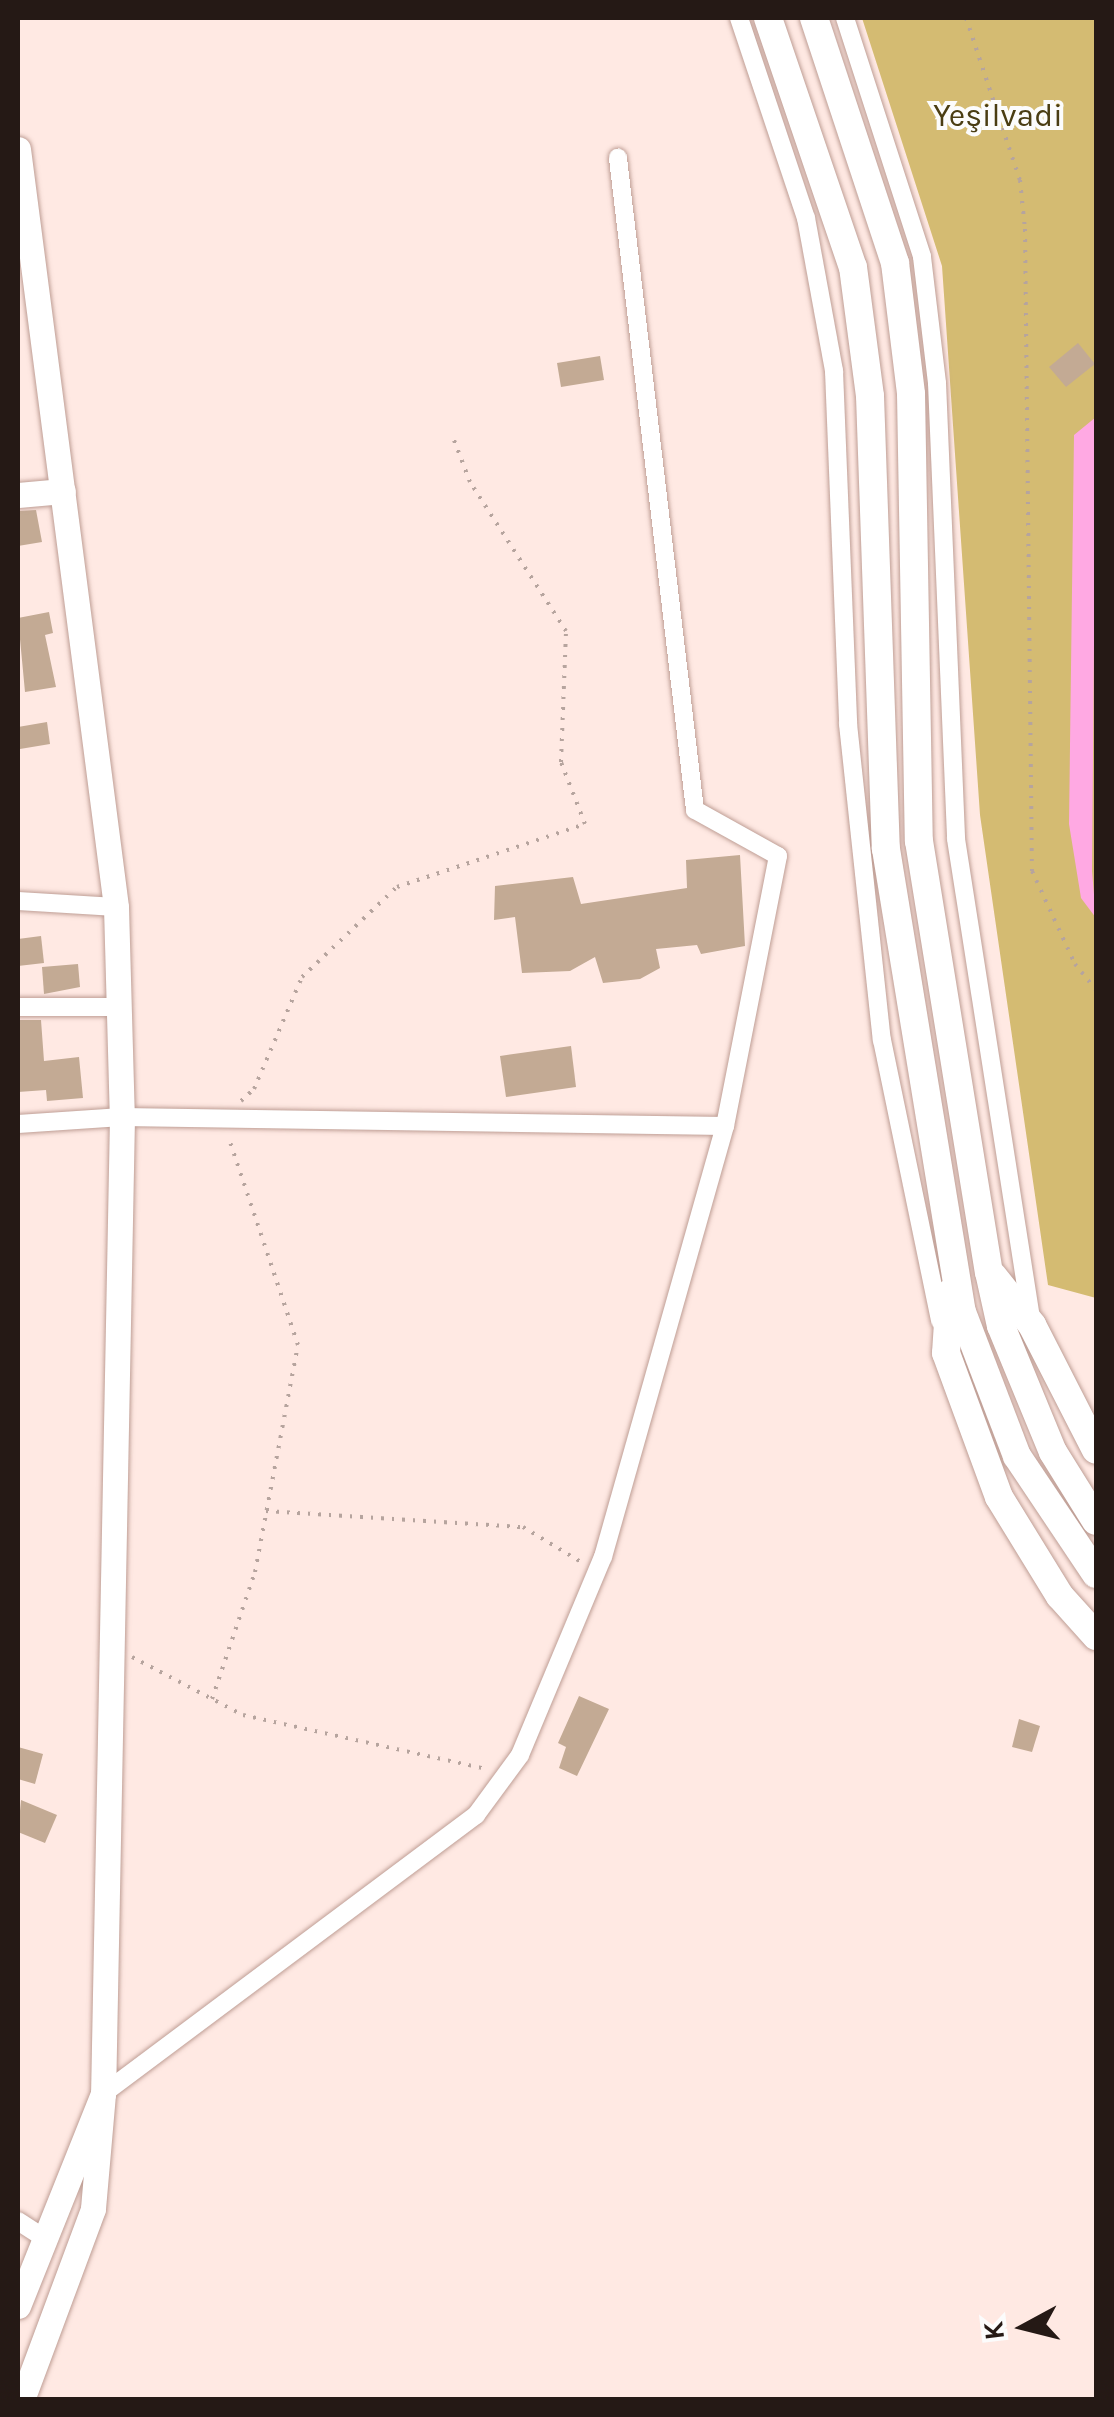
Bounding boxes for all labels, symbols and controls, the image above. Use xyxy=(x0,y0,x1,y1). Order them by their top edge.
park label: Yeşilvadi xyxy=(933,97,1063,135)
north arrow xyxy=(974,2277,1074,2377)
text: K xyxy=(976,2320,1011,2342)

